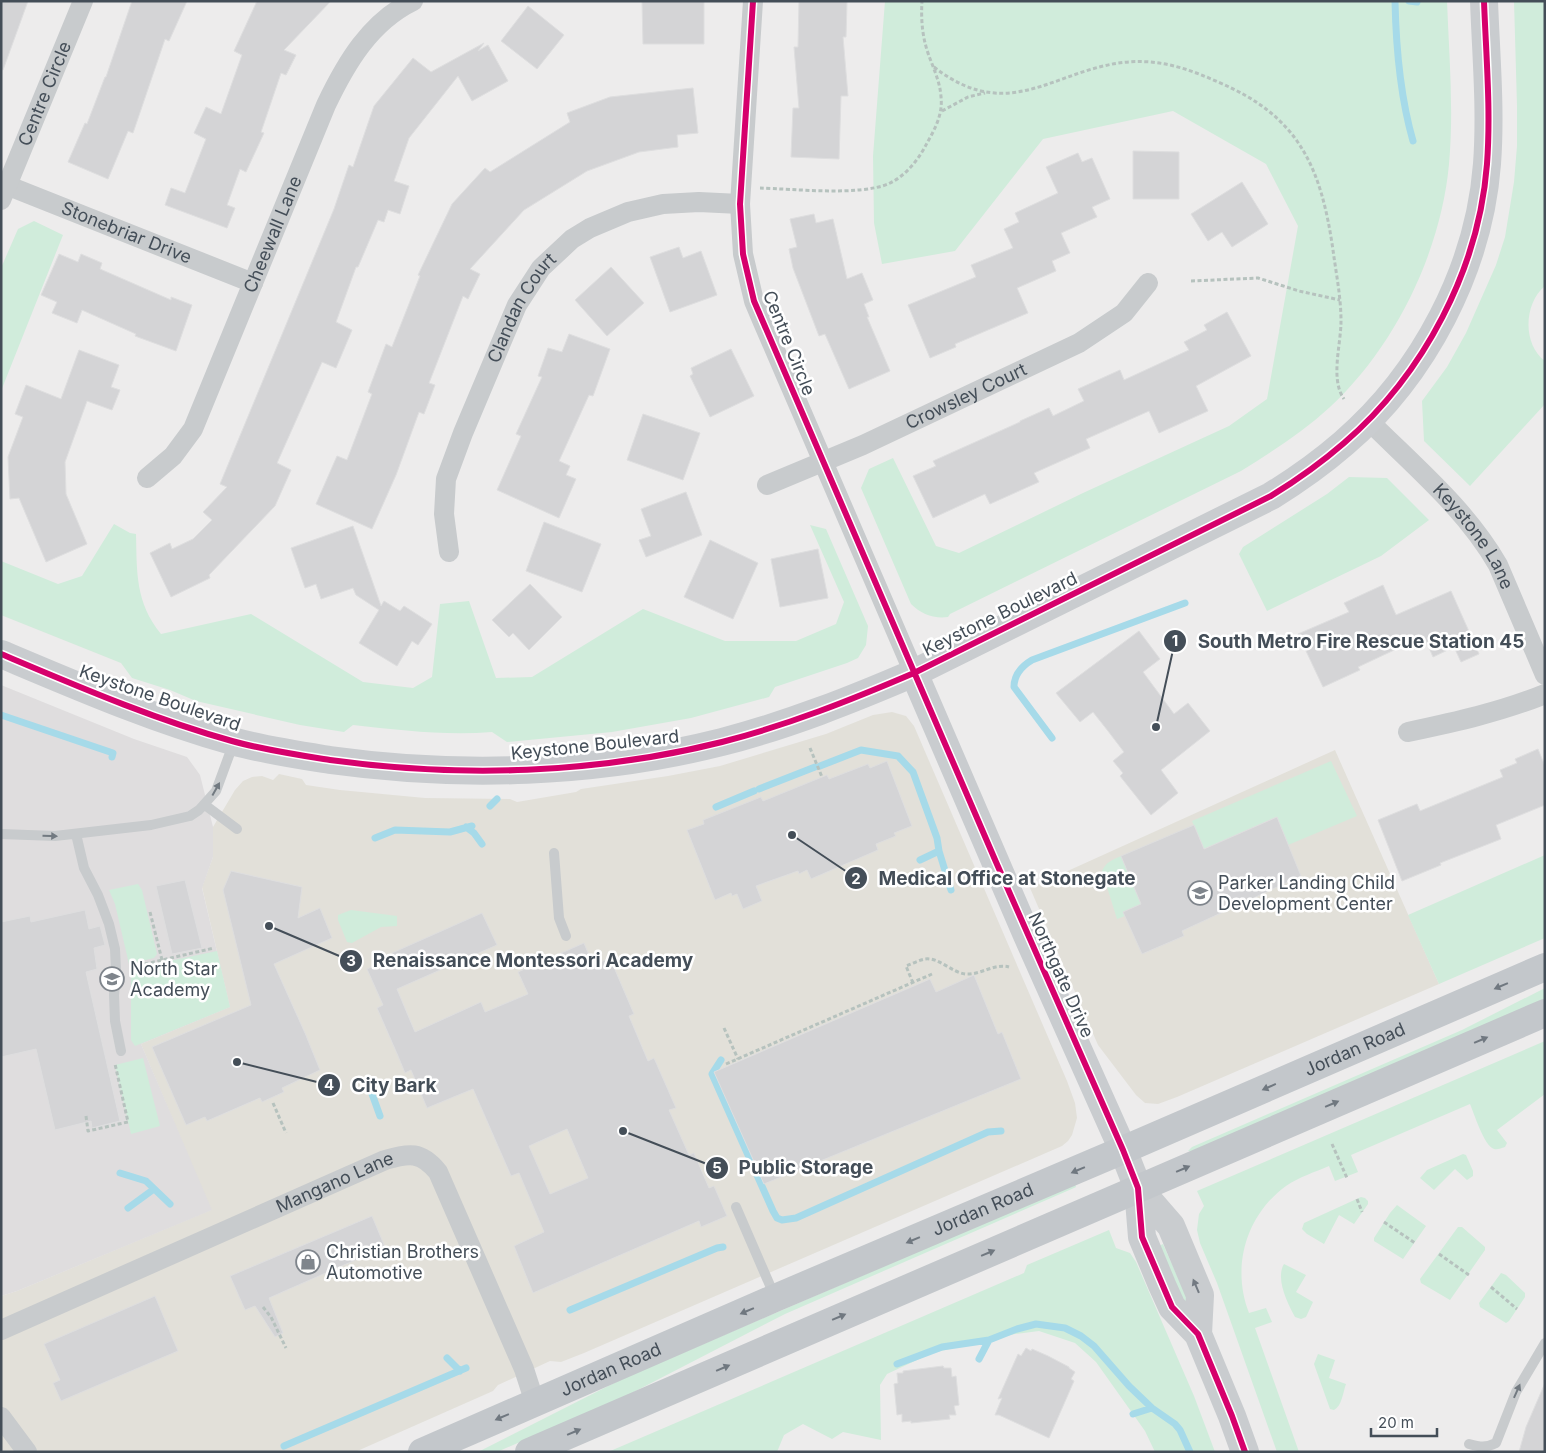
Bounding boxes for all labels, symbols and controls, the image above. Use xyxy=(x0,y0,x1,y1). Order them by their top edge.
street label: Centre Circle xyxy=(13,38,75,149)
street label: Cheewall Lane xyxy=(239,173,306,296)
street label: Stonebriar Drive xyxy=(59,197,195,268)
street label: Clandan Court xyxy=(483,248,560,366)
street label: Centre Circle xyxy=(759,287,820,398)
street label: Crowsley Court xyxy=(902,358,1030,433)
street label: Keystone Lane xyxy=(1429,479,1518,592)
street label: Keystone Boulevard xyxy=(919,567,1080,660)
callout: South Metro Fire Rescue Station 45 xyxy=(1162,624,1534,658)
text: South Metro Fire Rescue Station 45 xyxy=(1198,630,1524,653)
text: 1 xyxy=(1172,631,1178,650)
street label: Keystone Boulevard xyxy=(77,660,244,735)
street label: Keystone Boulevard xyxy=(510,725,680,764)
one-way arrow xyxy=(212,782,220,796)
one-way arrow xyxy=(42,832,58,840)
callout: Medical Office at Stonegate xyxy=(844,861,1146,895)
text: Medical Office at Stonegate xyxy=(878,867,1136,890)
text: 2 xyxy=(851,869,861,888)
place label: Parker Landing Child Development Center xyxy=(1218,872,1395,914)
school or university icon: Parker Landing Child Development Center xyxy=(1187,880,1213,906)
street label: Northgate Drive xyxy=(1024,909,1099,1041)
callout: Renaissance Montessori Academy xyxy=(338,944,704,978)
text: Renaissance Montessori Academy xyxy=(373,949,694,972)
text: 3 xyxy=(346,951,356,970)
place label: North Star Academy xyxy=(130,958,218,1000)
school or university icon: North Star Academy xyxy=(99,966,125,992)
one-way arrow xyxy=(1494,982,1508,990)
street label: Jordan Road xyxy=(1301,1018,1408,1080)
one-way arrow xyxy=(1474,1036,1488,1044)
callout: City Bark xyxy=(316,1068,446,1102)
text: City Bark xyxy=(351,1074,437,1097)
text: 4 xyxy=(324,1075,334,1094)
one-way arrow xyxy=(1262,1083,1276,1091)
one-way arrow xyxy=(1325,1100,1339,1108)
street label: Mangano Lane xyxy=(273,1147,396,1217)
callout: Public Storage xyxy=(704,1151,884,1185)
text: Public Storage xyxy=(739,1156,873,1179)
text: 5 xyxy=(712,1158,722,1177)
one-way arrow xyxy=(1176,1164,1190,1172)
one-way arrow xyxy=(1071,1166,1085,1174)
street label: Jordan Road xyxy=(929,1178,1036,1240)
one-way arrow xyxy=(905,1236,920,1244)
place label: Christian Brothers Automotive xyxy=(326,1241,479,1283)
one-way arrow xyxy=(981,1248,995,1256)
shop icon: Christian Brothers Automotive xyxy=(295,1249,321,1275)
one-way arrow xyxy=(1192,1279,1200,1293)
one-way arrow xyxy=(740,1307,754,1315)
one-way arrow xyxy=(831,1313,846,1321)
street label: Jordan Road xyxy=(557,1338,664,1400)
one-way arrow xyxy=(716,1363,730,1371)
one-way arrow xyxy=(1514,1384,1522,1398)
scale bar xyxy=(1371,1406,1437,1438)
text: 20 m xyxy=(1378,1413,1414,1432)
one-way arrow xyxy=(495,1414,509,1422)
one-way arrow xyxy=(567,1428,581,1436)

